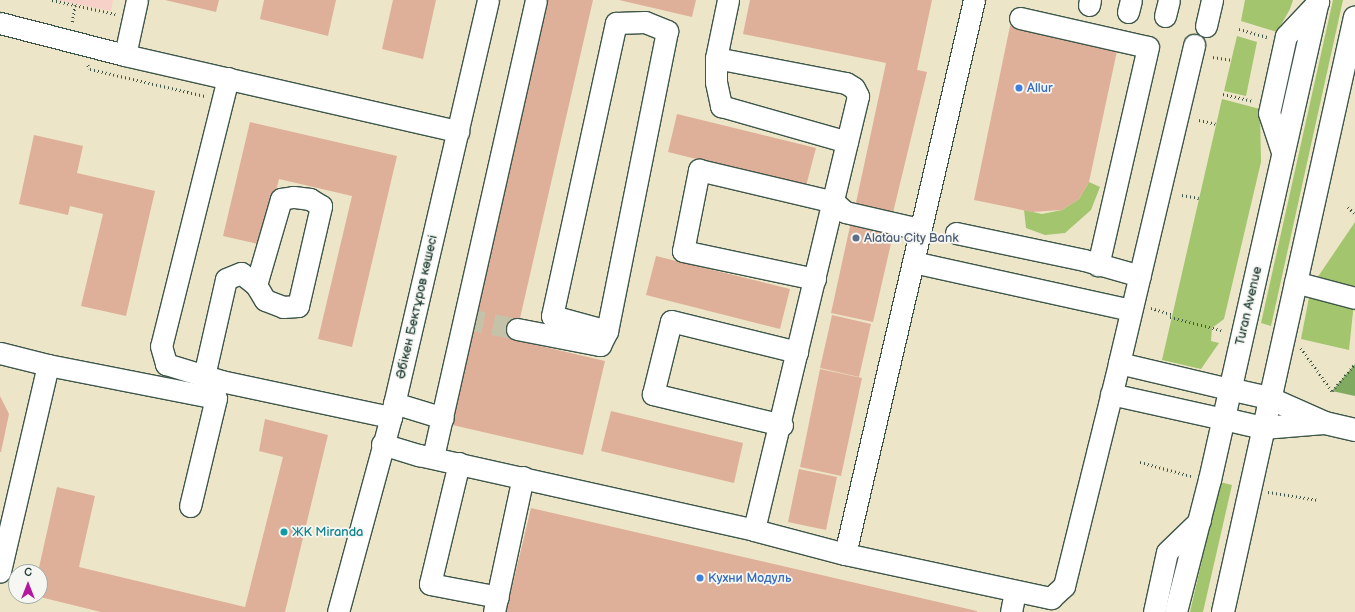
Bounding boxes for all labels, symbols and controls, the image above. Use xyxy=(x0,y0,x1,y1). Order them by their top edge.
place label: Allur xyxy=(1027,80,1053,96)
marker: Allur xyxy=(1014,83,1024,93)
place label: Alatau City Bank xyxy=(864,230,959,246)
street label: Әбікен Бектұров көшесі xyxy=(393,233,441,381)
marker: Alatau City Bank xyxy=(851,233,861,243)
street label: Turan Avenue xyxy=(1232,265,1266,347)
place label: ЖК Miranda xyxy=(292,524,363,540)
marker: ЖК Miranda xyxy=(279,527,289,537)
north arrow xyxy=(8,564,48,604)
text: С xyxy=(24,566,32,579)
place label: Кухни Модуль xyxy=(708,570,791,586)
marker: Кухни Модуль xyxy=(695,573,705,583)

